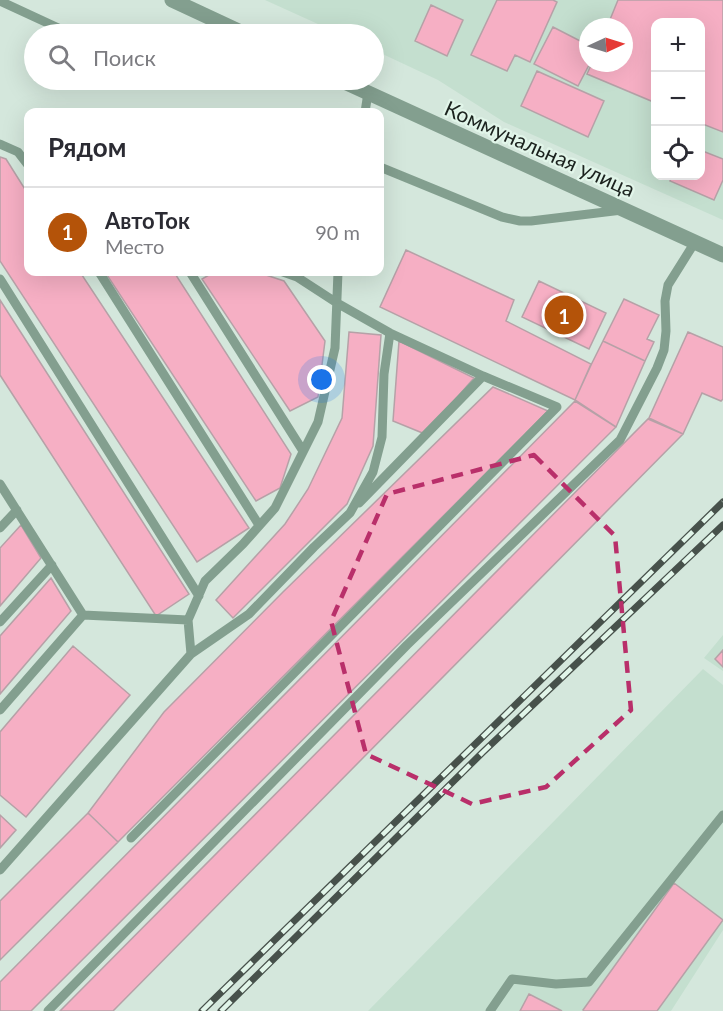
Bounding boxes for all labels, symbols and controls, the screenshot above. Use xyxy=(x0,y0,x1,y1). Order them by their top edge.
north arrow xyxy=(579,18,633,72)
map controls xyxy=(651,18,705,180)
button: + xyxy=(651,18,705,72)
search box xyxy=(24,24,384,90)
icon: search xyxy=(45,41,78,74)
text: Поиск xyxy=(93,44,156,71)
button: − xyxy=(651,72,705,126)
street label: Коммунальная улица xyxy=(441,95,639,201)
button: locate xyxy=(651,126,705,180)
text: Рядом xyxy=(48,131,126,163)
text: АвтоТок xyxy=(105,207,190,234)
text: 1 xyxy=(62,220,73,244)
text: 90 m xyxy=(315,220,360,244)
text: Место xyxy=(105,234,164,258)
pin: 1 xyxy=(544,292,584,338)
your location xyxy=(307,365,336,394)

